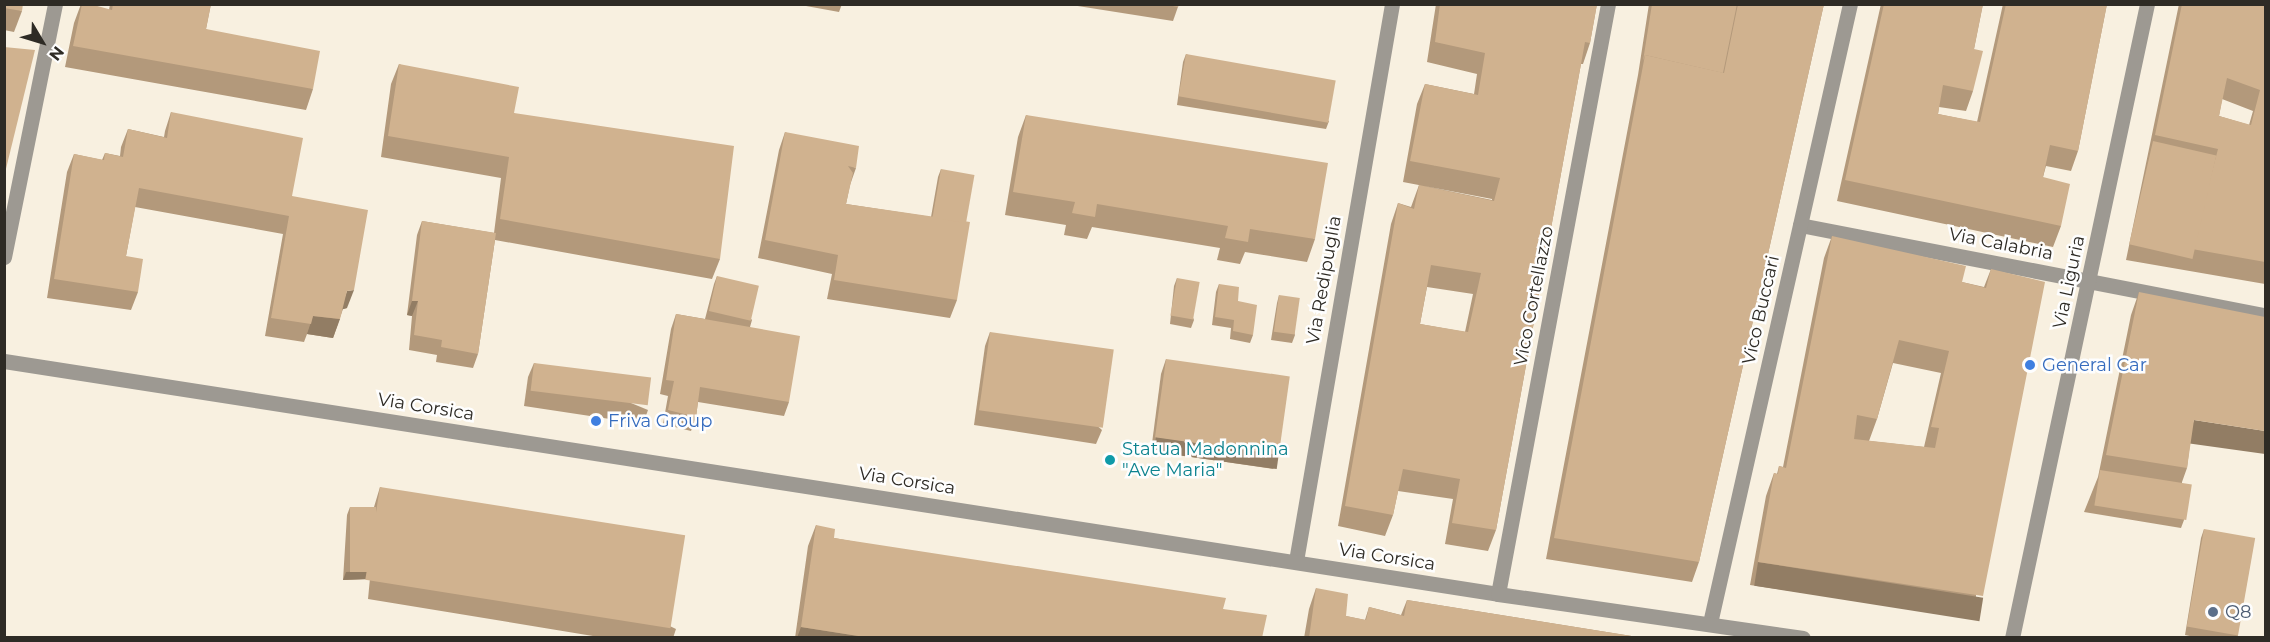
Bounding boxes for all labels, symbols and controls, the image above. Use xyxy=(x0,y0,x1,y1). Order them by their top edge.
north arrow xyxy=(12,12,72,72)
text: N xyxy=(45,42,68,64)
street label: Via Redipuglia xyxy=(1302,214,1346,346)
street label: Via Calabria xyxy=(1947,223,2055,265)
street label: Vico Cortellazzo xyxy=(1510,224,1558,368)
street label: Via Liguria xyxy=(2049,233,2089,331)
street label: Vico Buccari xyxy=(1738,253,1784,367)
place label: General Car xyxy=(2042,354,2147,376)
marker: General Car xyxy=(2023,358,2037,372)
street label: Via Corsica xyxy=(376,389,476,425)
place label: Friva Group xyxy=(608,410,712,432)
marker: Friva Group xyxy=(589,414,603,428)
place label: Statua Madonnina "Ave Maria" xyxy=(1122,439,1289,482)
marker: Statua Madonnina "Ave Maria" xyxy=(1103,453,1117,467)
street label: Via Corsica xyxy=(857,463,957,499)
street label: Via Corsica xyxy=(1337,539,1437,575)
place label: Q8 xyxy=(2225,601,2252,623)
marker: Q8 xyxy=(2206,605,2220,619)

